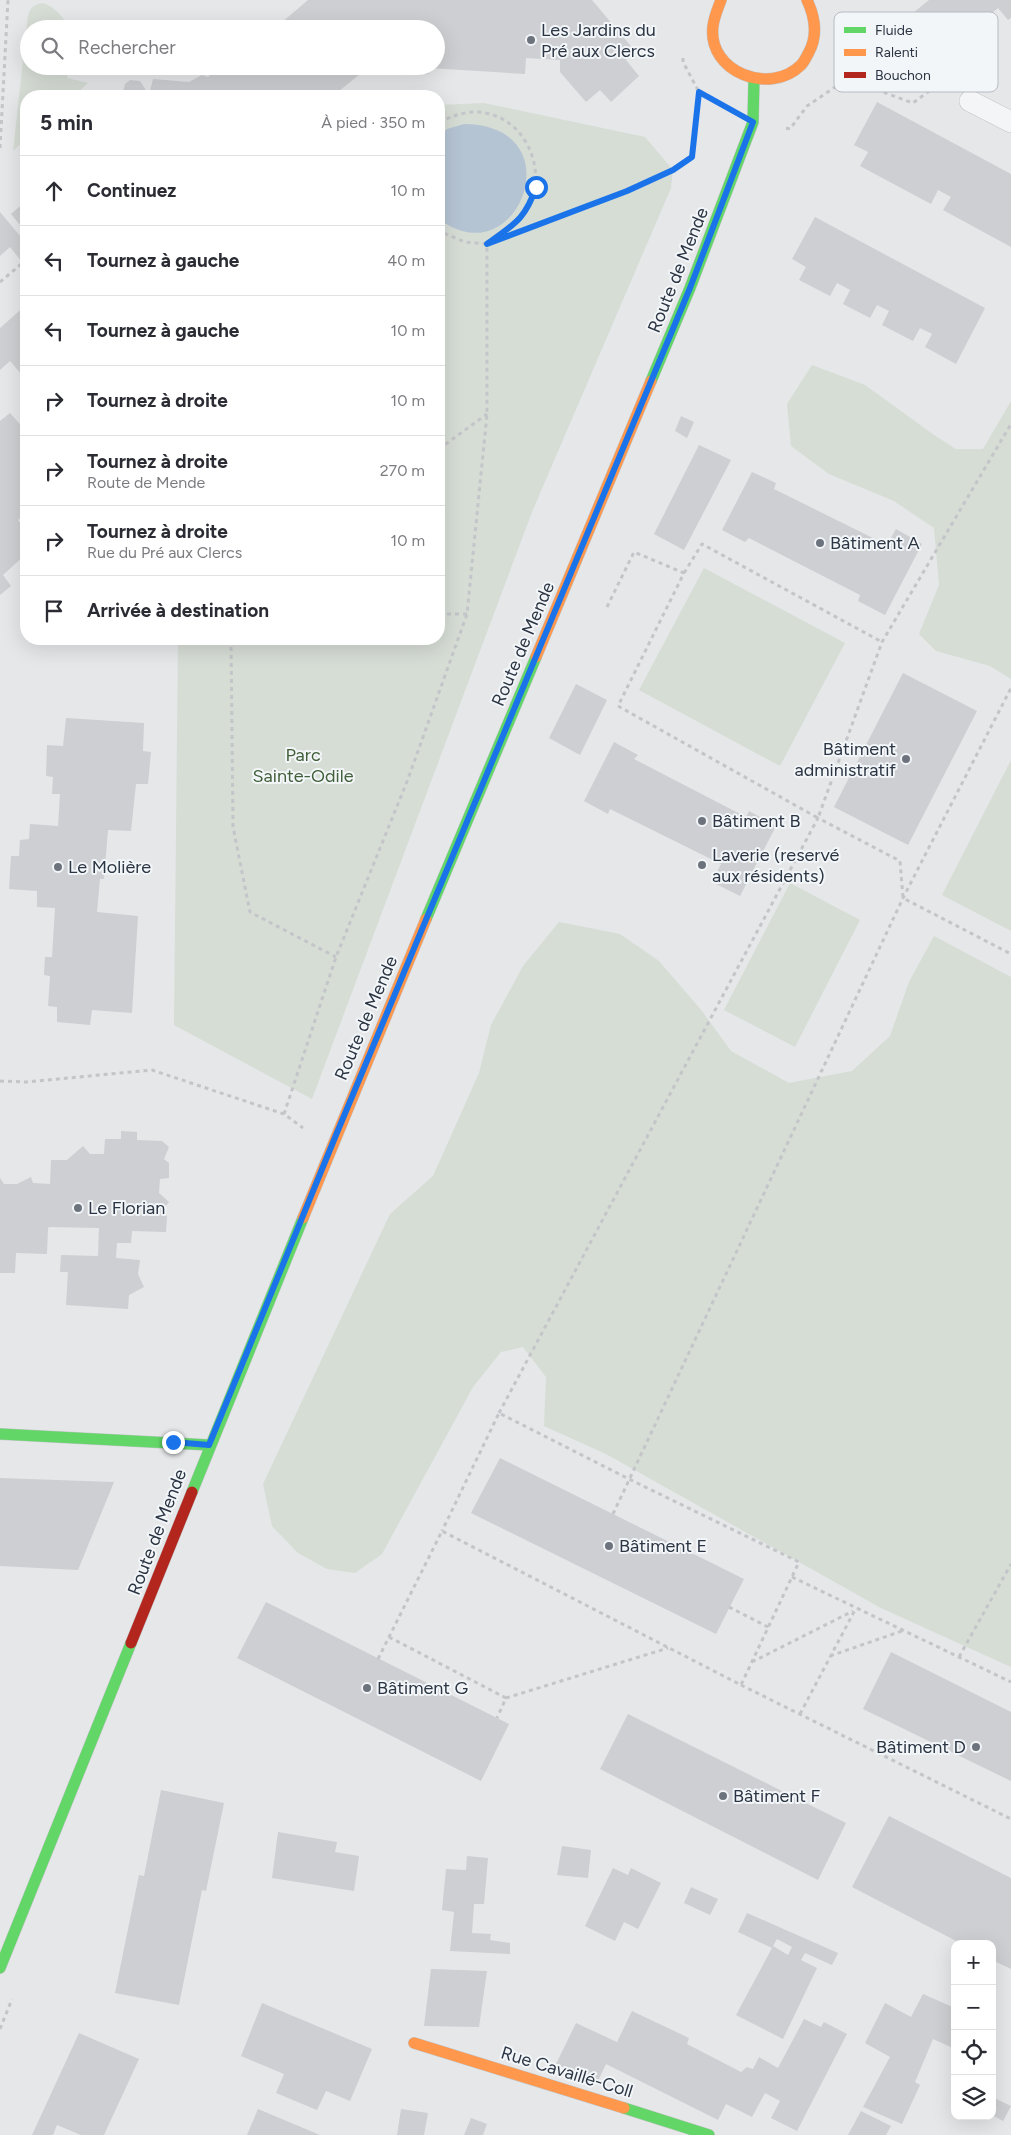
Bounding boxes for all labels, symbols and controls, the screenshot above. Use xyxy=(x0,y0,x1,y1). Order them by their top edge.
legend xyxy=(834,12,998,92)
place label: Les Jardins du Pré aux Clercs xyxy=(541,19,656,62)
search box xyxy=(20,20,445,75)
text: Fluide xyxy=(875,22,913,39)
icon: search xyxy=(38,34,66,62)
marker: Les Jardins du Pré aux Clercs xyxy=(525,34,537,46)
text: Rechercher xyxy=(78,36,176,59)
text: Ralenti xyxy=(875,44,918,61)
text: Bouchon xyxy=(875,67,931,84)
text: 5 min xyxy=(40,110,93,135)
text: À pied · 350 m xyxy=(321,113,425,132)
route start xyxy=(525,176,548,199)
icon: ahead xyxy=(40,177,68,205)
text: Continuez xyxy=(87,179,176,202)
text: 10 m xyxy=(391,181,425,200)
street label: Route de Mende xyxy=(643,204,713,336)
icon: left xyxy=(40,247,68,275)
text: Tournez à gauche xyxy=(87,249,239,272)
text: 40 m xyxy=(387,251,425,270)
icon: left xyxy=(40,317,68,345)
text: Tournez à gauche xyxy=(87,319,239,342)
text: 10 m xyxy=(391,321,425,340)
icon: right xyxy=(40,387,68,415)
text: Tournez à droite xyxy=(87,389,228,412)
text: 10 m xyxy=(391,391,425,410)
text: Tournez à droite xyxy=(87,450,228,473)
icon: right xyxy=(40,457,68,485)
text: 270 m xyxy=(380,461,425,480)
text: Route de Mende xyxy=(87,473,205,492)
text: Tournez à droite xyxy=(87,520,228,543)
icon: right xyxy=(40,527,68,555)
text: 10 m xyxy=(391,531,425,550)
place label: Bâtiment A xyxy=(830,532,920,554)
marker: Bâtiment A xyxy=(814,537,826,549)
text: Rue du Pré aux Clercs xyxy=(87,543,242,562)
street label: Route de Mende xyxy=(487,578,559,710)
icon: arrive xyxy=(40,597,68,625)
text: Arrivée à destination xyxy=(87,599,269,622)
place label: Bâtiment administratif xyxy=(794,738,896,781)
park label: Parc Sainte-Odile xyxy=(252,744,354,787)
marker: Bâtiment administratif xyxy=(900,753,912,765)
place label: Bâtiment B xyxy=(712,810,801,832)
marker: Bâtiment B xyxy=(696,815,708,827)
place label: Laverie (reservé aux résidents) xyxy=(712,844,840,887)
place label: Le Molière xyxy=(68,856,151,878)
marker: Laverie (reservé aux résidents) xyxy=(696,859,708,871)
marker: Le Molière xyxy=(52,861,64,873)
street label: Route de Mende xyxy=(330,952,402,1084)
place label: Le Florian xyxy=(88,1197,165,1219)
marker: Le Florian xyxy=(72,1202,84,1214)
route end xyxy=(162,1431,185,1454)
street label: Route de Mende xyxy=(123,1466,191,1598)
place label: Bâtiment E xyxy=(619,1535,707,1557)
marker: Bâtiment E xyxy=(603,1540,615,1552)
place label: Bâtiment G xyxy=(377,1677,469,1699)
marker: Bâtiment G xyxy=(361,1682,373,1694)
place label: Bâtiment D xyxy=(876,1736,966,1758)
marker: Bâtiment D xyxy=(970,1741,982,1753)
place label: Bâtiment F xyxy=(733,1785,821,1807)
marker: Bâtiment F xyxy=(717,1790,729,1802)
map controls xyxy=(951,1940,996,2120)
button: + xyxy=(951,1940,996,1985)
button: − xyxy=(951,1985,996,2030)
button: locate xyxy=(951,2030,996,2075)
street label: Rue Cavaillé-Coll xyxy=(498,2041,636,2103)
button: layers xyxy=(951,2075,996,2120)

